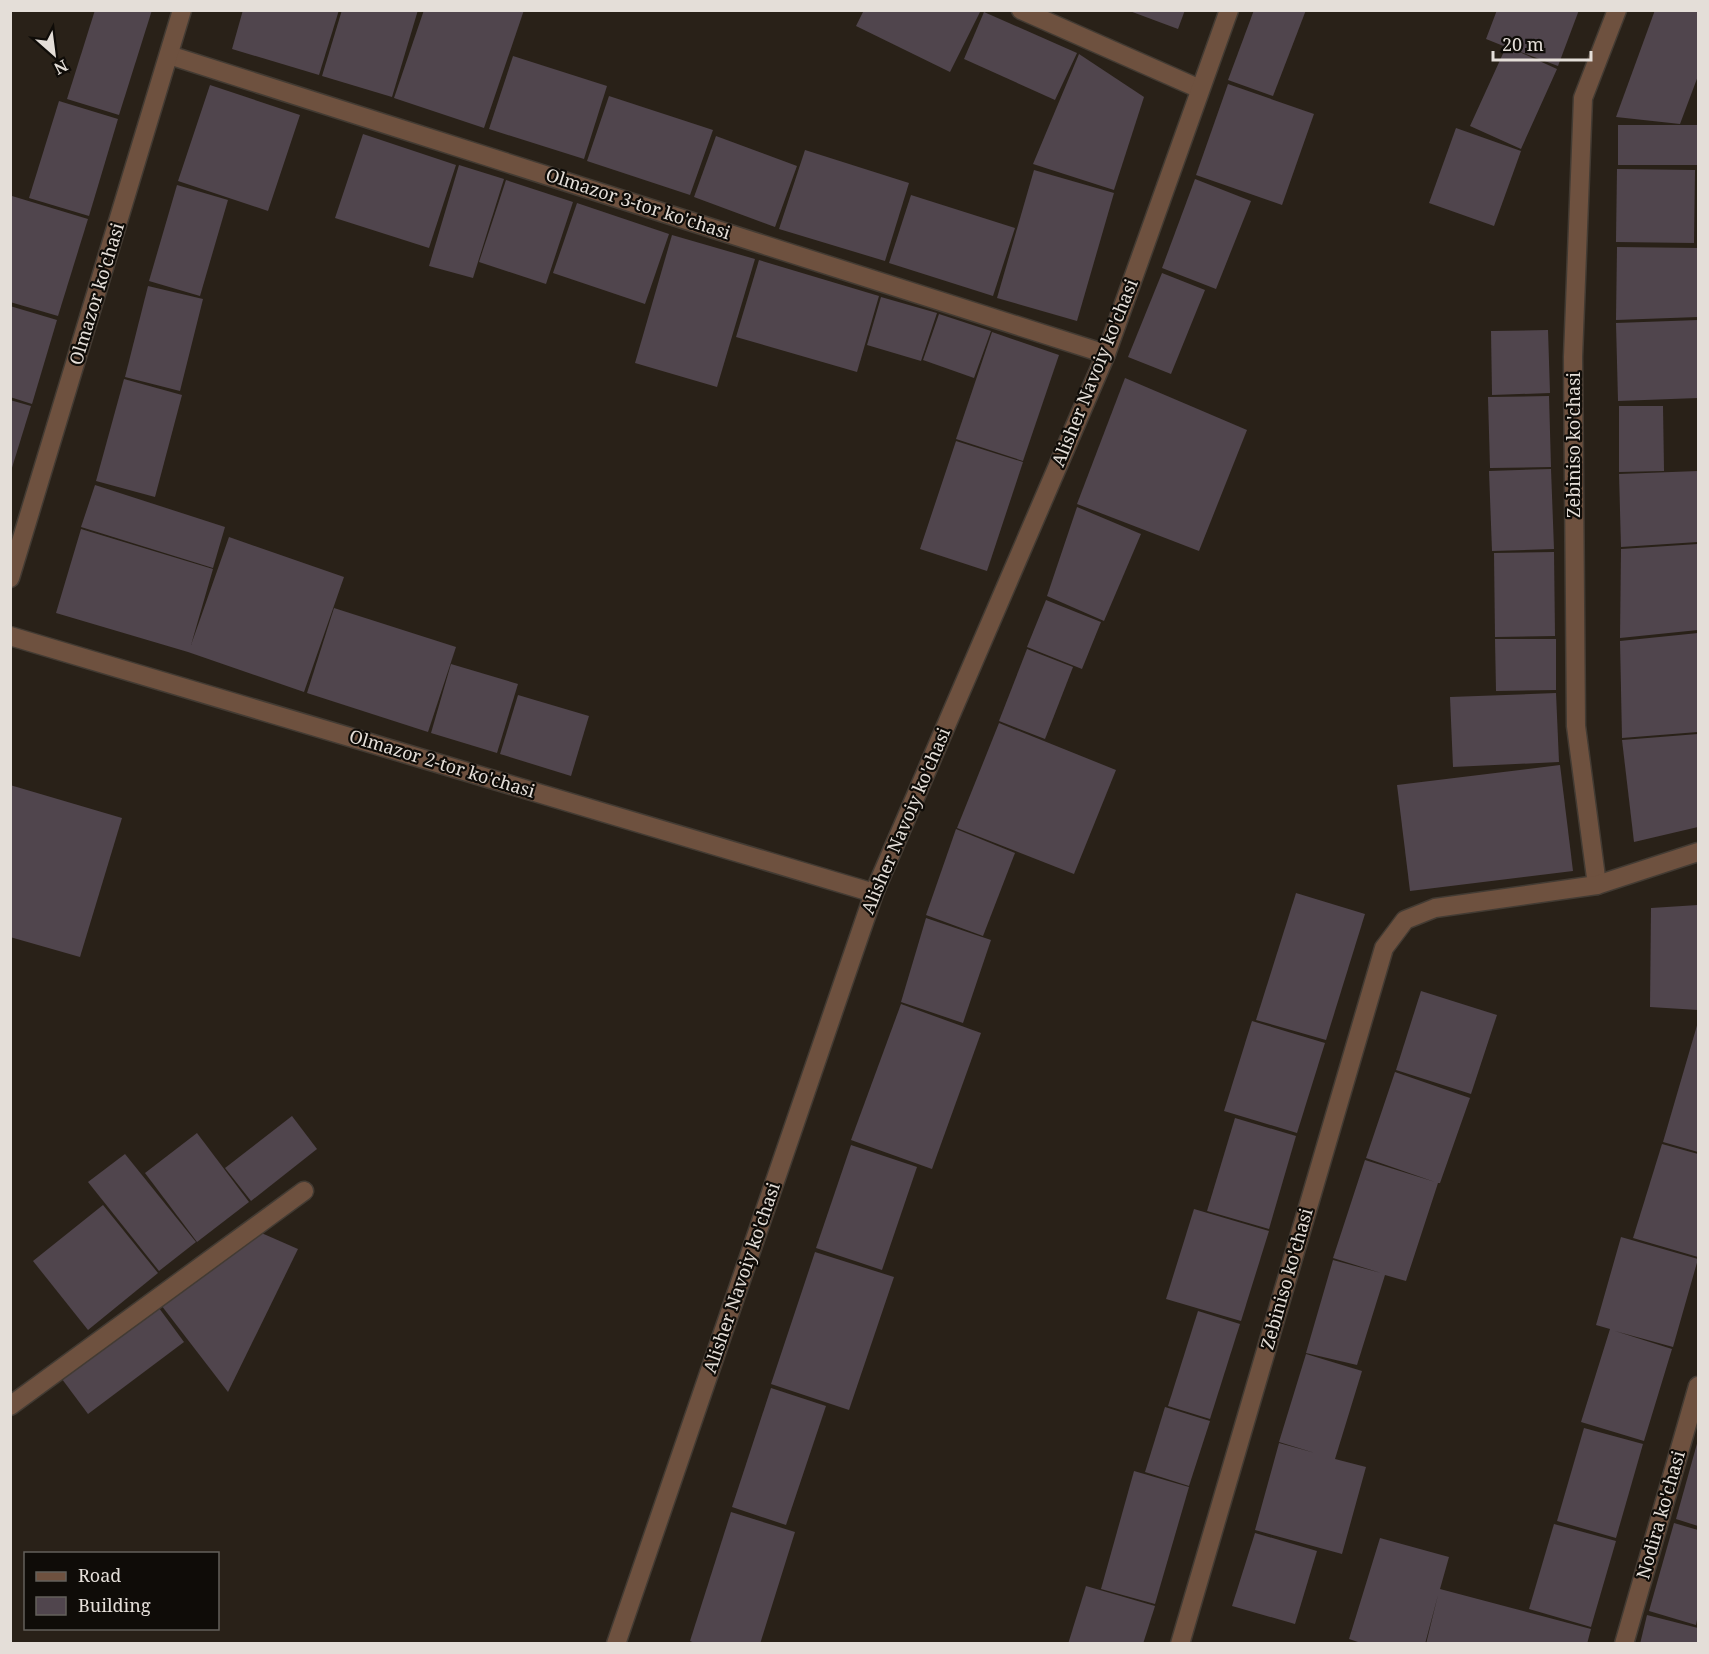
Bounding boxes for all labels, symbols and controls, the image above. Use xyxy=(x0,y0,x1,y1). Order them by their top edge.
north arrow xyxy=(24,24,84,84)
scale bar xyxy=(1493,24,1590,62)
text: 20 m xyxy=(1502,32,1544,56)
text: N xyxy=(50,55,72,80)
street label: Olmazor 3-tor ko'chasi xyxy=(543,162,734,244)
street label: Olmazor ko'chasi xyxy=(63,220,129,368)
street label: Alisher Navoiy ko'chasi xyxy=(1045,275,1143,470)
street label: Zebiniso ko'chasi xyxy=(1561,372,1585,518)
street label: Olmazor 2-tor ko'chasi xyxy=(347,723,538,803)
street label: Alisher Navoiy ko'chasi xyxy=(855,724,955,917)
street label: Alisher Navoiy ko'chasi xyxy=(697,1179,785,1376)
street label: Zebiniso ko'chasi xyxy=(1254,1205,1318,1352)
street label: Nodira ko'chasi xyxy=(1630,1448,1690,1582)
legend xyxy=(24,1552,219,1630)
text: Road xyxy=(78,1563,121,1587)
text: Building xyxy=(78,1593,151,1617)

